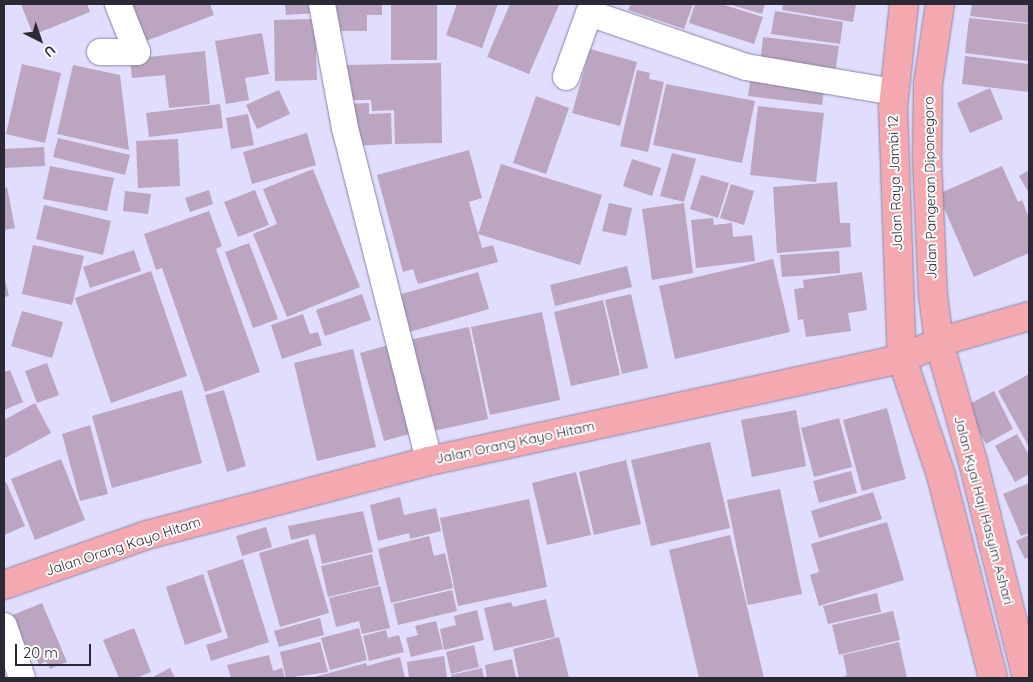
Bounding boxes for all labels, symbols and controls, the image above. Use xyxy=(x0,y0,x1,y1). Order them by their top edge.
north arrow xyxy=(15,15,65,65)
text: U xyxy=(40,41,59,61)
street label: Jalan Pangeran Diponegoro xyxy=(920,96,940,280)
street label: Jalan Raya Jambi 12 xyxy=(884,115,906,251)
street label: Jalan Kyai Haji Hasyim Ashari xyxy=(951,414,1017,606)
street label: Jalan Orang Kayo Hitam xyxy=(434,417,596,467)
street label: Jalan Orang Kayo Hitam xyxy=(43,513,203,579)
scale bar xyxy=(18,634,94,666)
text: 20 m xyxy=(23,643,58,662)

